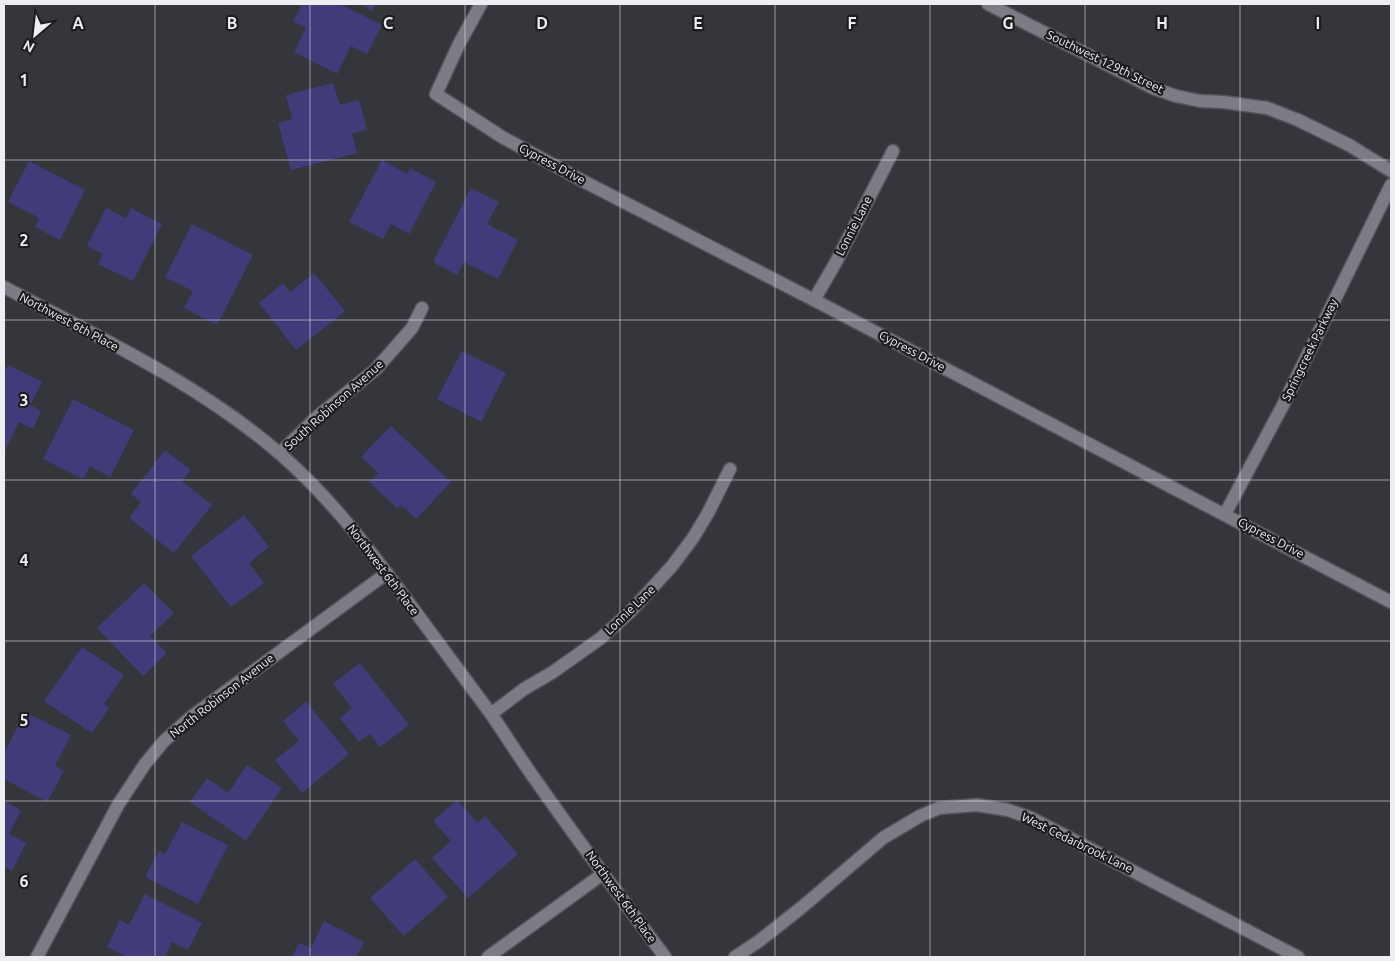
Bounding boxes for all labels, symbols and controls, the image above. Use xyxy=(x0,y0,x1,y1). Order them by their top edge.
north arrow xyxy=(10,10,60,60)
text: A xyxy=(72,14,84,32)
text: B xyxy=(227,14,237,32)
text: C xyxy=(383,14,393,32)
text: D xyxy=(536,14,548,32)
text: E xyxy=(693,14,703,32)
text: F xyxy=(848,14,857,32)
text: G xyxy=(1002,14,1014,32)
text: H xyxy=(1156,14,1168,32)
text: I xyxy=(1316,14,1320,32)
street label: Southwest 129th Street xyxy=(1045,28,1166,96)
text: N xyxy=(21,37,37,56)
text: 1 xyxy=(19,71,29,89)
street label: Cypress Drive xyxy=(517,141,587,186)
street label: Lonnie Lane xyxy=(833,194,874,258)
text: 2 xyxy=(19,231,29,249)
street label: Northwest 6th Place xyxy=(18,290,121,353)
street label: Springcreek Parkway xyxy=(1279,296,1340,403)
street label: Cypress Drive xyxy=(877,328,947,373)
street label: South Robinson Avenue xyxy=(282,357,386,452)
text: 3 xyxy=(19,391,29,409)
street label: Cypress Drive xyxy=(1236,515,1306,560)
street label: Northwest 6th Place xyxy=(345,522,422,618)
text: 4 xyxy=(19,551,29,569)
street label: Lonnie Lane xyxy=(602,582,658,637)
street label: North Robinson Avenue xyxy=(167,651,276,740)
text: 5 xyxy=(19,711,29,729)
street label: West Cedarbrook Lane xyxy=(1020,810,1135,875)
street label: Northwest 6th Place xyxy=(584,848,659,945)
text: 6 xyxy=(19,872,29,890)

